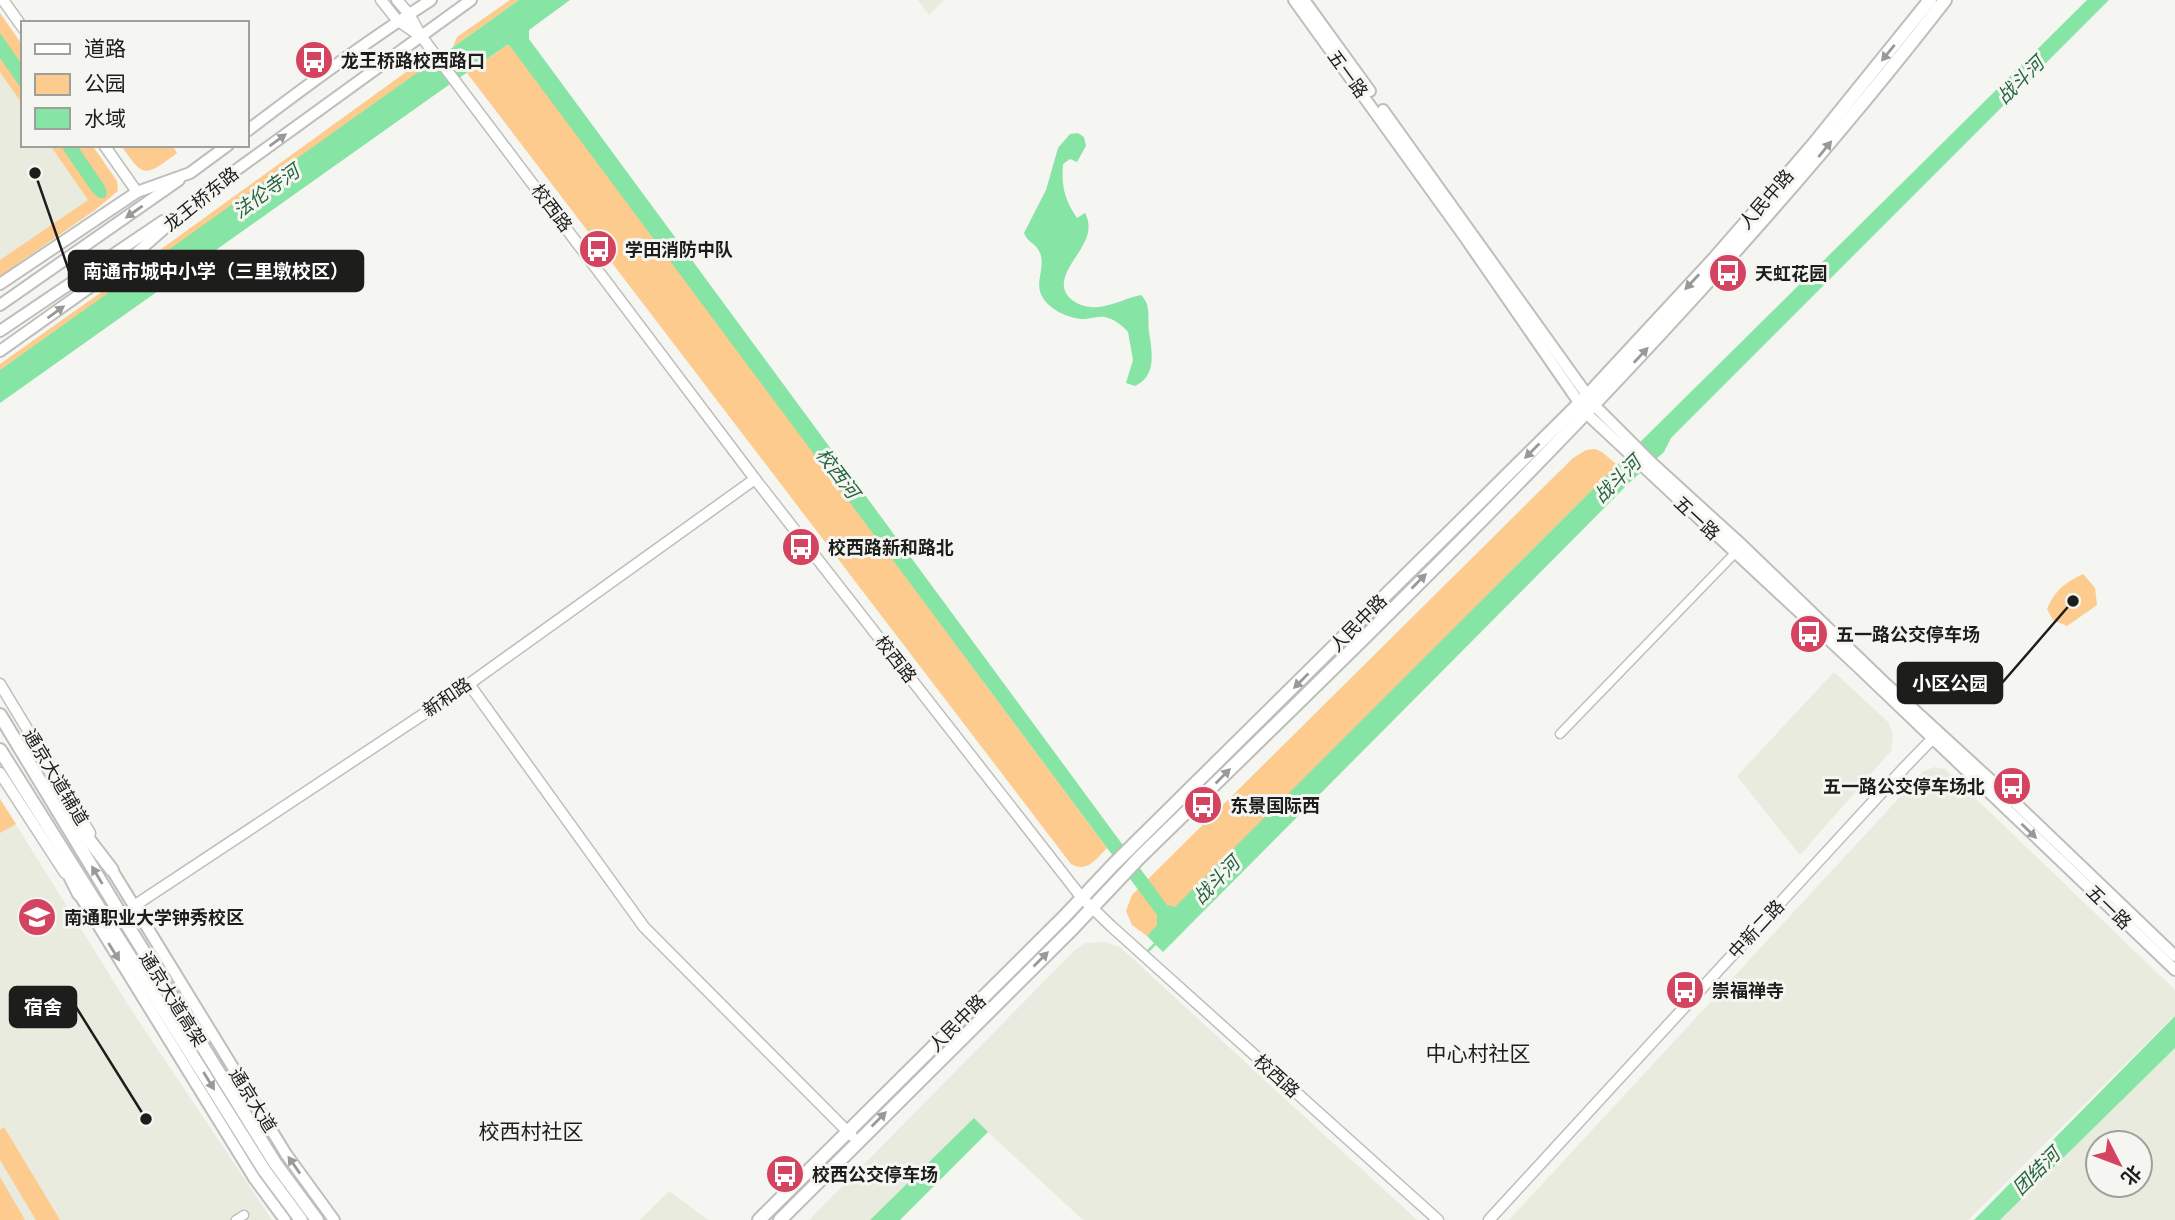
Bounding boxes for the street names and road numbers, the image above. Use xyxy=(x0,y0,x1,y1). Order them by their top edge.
street label: 五一路 xyxy=(1323,45,1373,103)
street label: 龙王桥东路 xyxy=(159,162,243,236)
street label: 人民中路 xyxy=(1734,164,1798,234)
street label: 校西路 xyxy=(527,180,577,236)
street label: 五一路 xyxy=(1669,491,1725,545)
street label: 人民中路 xyxy=(1324,589,1392,657)
street label: 校西路 xyxy=(870,631,922,687)
street label: 新和路 xyxy=(418,672,476,722)
street label: 通京大道辅道 xyxy=(18,725,94,829)
street label: 五一路 xyxy=(2082,880,2136,934)
street label: 中新二路 xyxy=(1723,895,1789,963)
street label: 通京大道高架 xyxy=(135,947,211,1051)
street label: 人民中路 xyxy=(923,989,991,1057)
street label: 校西路 xyxy=(1249,1049,1305,1103)
street label: 通京大道 xyxy=(224,1063,282,1137)

